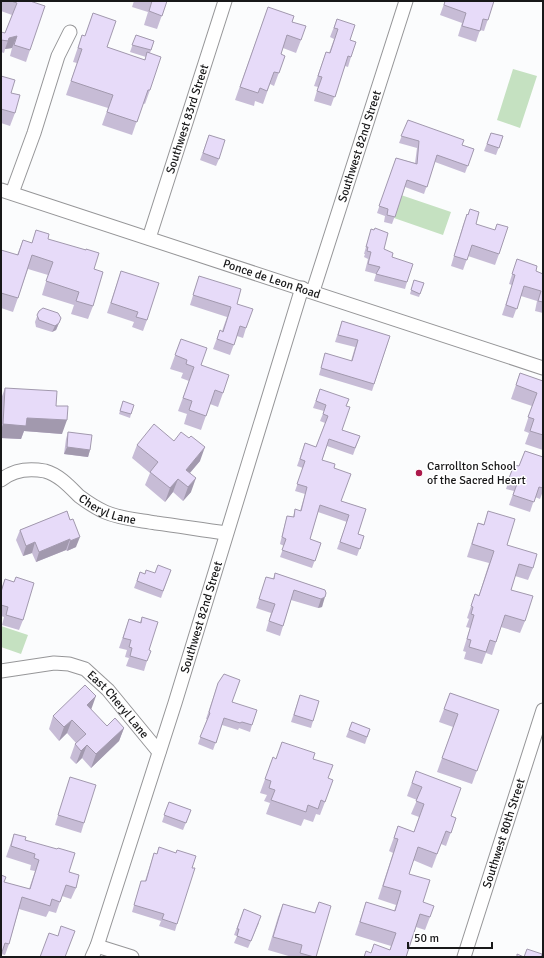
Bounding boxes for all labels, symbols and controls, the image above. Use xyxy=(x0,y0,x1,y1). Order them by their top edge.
street label: Southwest 83rd Street xyxy=(163,62,212,176)
street label: Southwest 82nd Street xyxy=(334,88,384,204)
street label: Ponce de Leon Road xyxy=(221,256,322,302)
place label: Carrollton School of the Sacred Heart xyxy=(427,459,526,488)
marker: Carrollton School of the Sacred Heart xyxy=(414,468,424,478)
street label: Cheryl Lane xyxy=(76,491,137,527)
street label: Southwest 82nd Street xyxy=(177,559,225,675)
street label: East Cheryl Lane xyxy=(84,667,152,741)
street label: Southwest 80th Street xyxy=(479,776,528,890)
scale bar xyxy=(408,924,492,950)
text: 50 m xyxy=(414,931,439,946)

